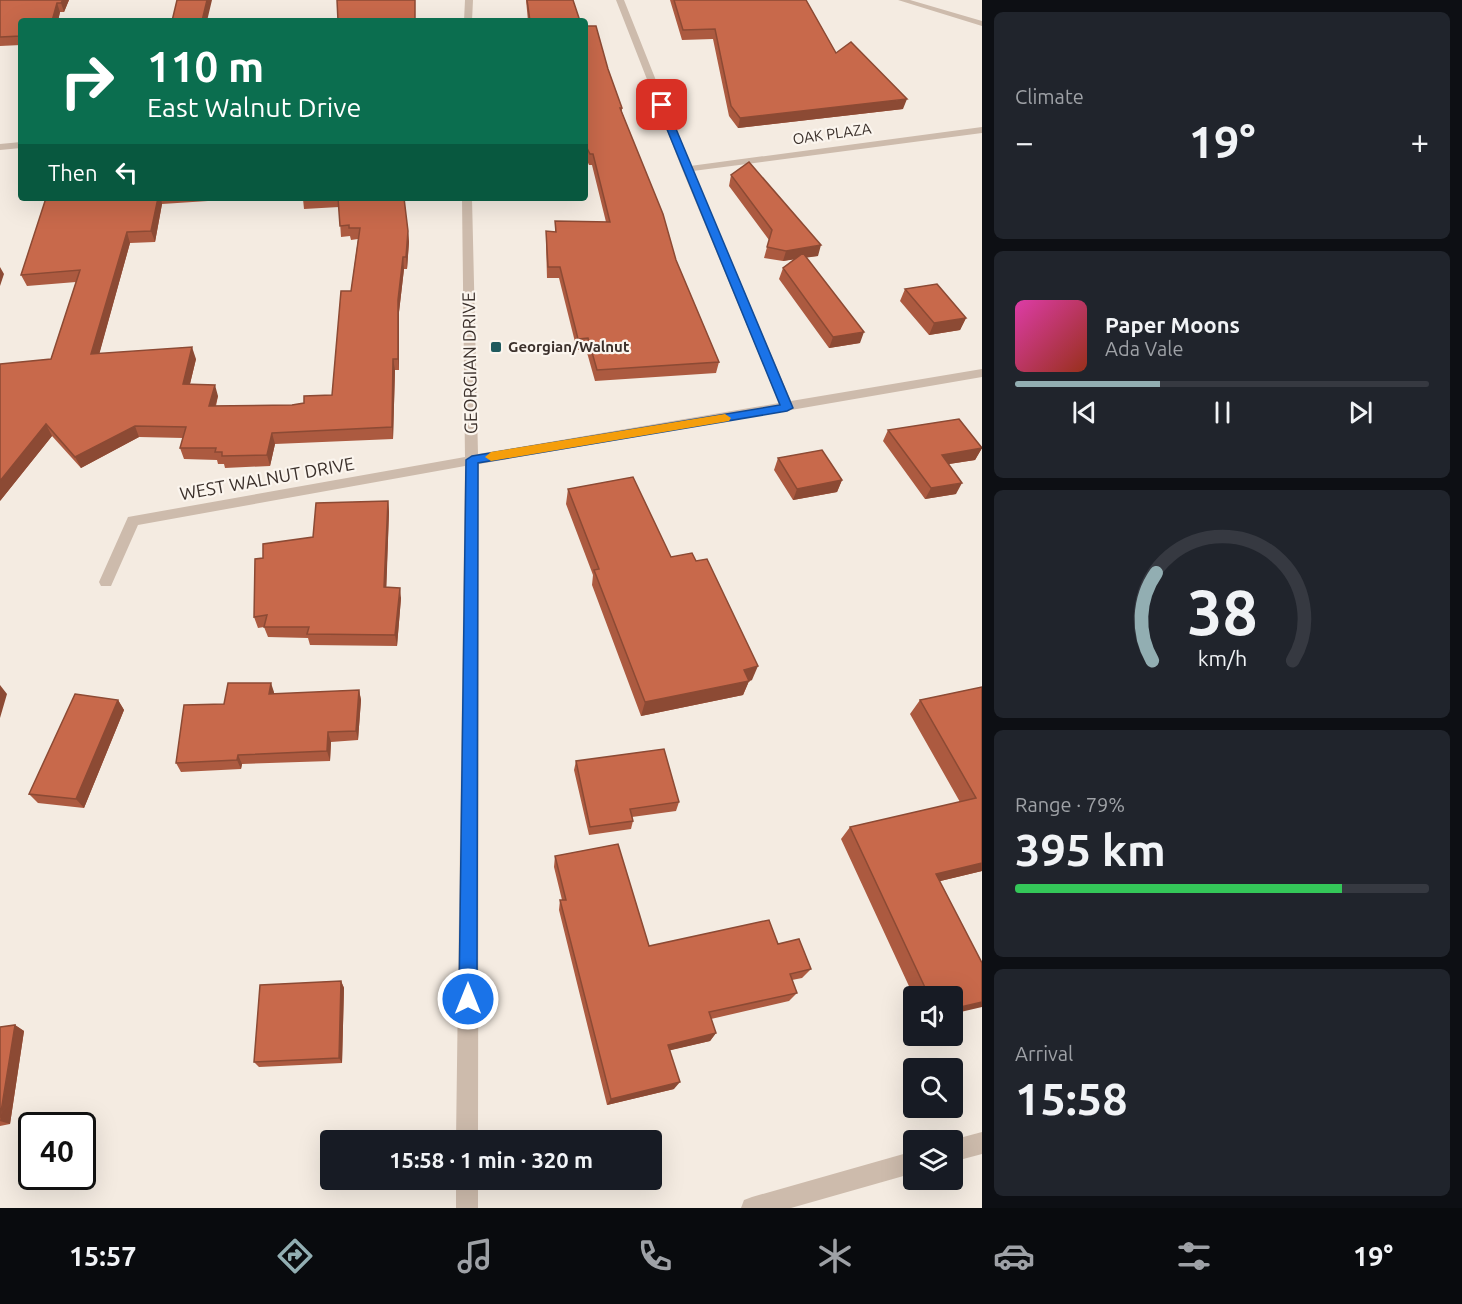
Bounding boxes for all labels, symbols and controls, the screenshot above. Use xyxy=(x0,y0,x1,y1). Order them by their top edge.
icon: right xyxy=(48,42,126,120)
text: 110 m xyxy=(147,43,264,90)
pin xyxy=(636,79,687,130)
text: Climate xyxy=(1015,85,1084,108)
icon: arrive xyxy=(645,88,678,121)
text: East Walnut Drive xyxy=(147,92,361,122)
text: 19° xyxy=(1189,116,1255,167)
street label: OAK PLAZA xyxy=(791,120,873,147)
text: − xyxy=(1015,123,1034,160)
text: + xyxy=(1410,123,1429,160)
icon: left xyxy=(110,156,143,189)
text: Then xyxy=(48,160,98,185)
street label: GEORGIAN DRIVE xyxy=(458,292,480,434)
text: Paper Moons xyxy=(1105,312,1240,337)
text: Ada Vale xyxy=(1105,337,1183,360)
place label: Georgian/Walnut xyxy=(508,338,630,355)
marker: Georgian/Walnut xyxy=(489,340,503,354)
icon: previous xyxy=(1068,396,1101,429)
icon: pause xyxy=(1206,396,1239,429)
icon: next xyxy=(1344,396,1377,429)
street label: WEST WALNUT DRIVE xyxy=(178,453,356,503)
text: 38 xyxy=(1187,577,1257,647)
text: km/h xyxy=(1197,646,1247,670)
text: Range · 79% xyxy=(1015,793,1125,816)
text: 395 km xyxy=(1015,824,1166,875)
position arrow xyxy=(436,967,500,1031)
map controls xyxy=(903,986,963,1190)
button: sound xyxy=(903,986,963,1046)
text: Arrival xyxy=(1015,1042,1073,1065)
button: search xyxy=(903,1058,963,1118)
text: 15:58 xyxy=(1015,1073,1128,1124)
speed limit sign: 40 xyxy=(18,1112,96,1190)
button: layers xyxy=(903,1130,963,1190)
text: 15:58 · 1 min · 320 m xyxy=(389,1147,593,1172)
icon: directions xyxy=(274,1235,316,1277)
icon: music xyxy=(454,1235,496,1277)
icon: phone xyxy=(634,1235,676,1277)
icon: climate xyxy=(814,1235,856,1277)
icon: car xyxy=(993,1235,1035,1277)
icon: filters xyxy=(1173,1235,1215,1277)
text: 15:57 xyxy=(69,1241,136,1271)
text: 19° xyxy=(1353,1241,1393,1271)

